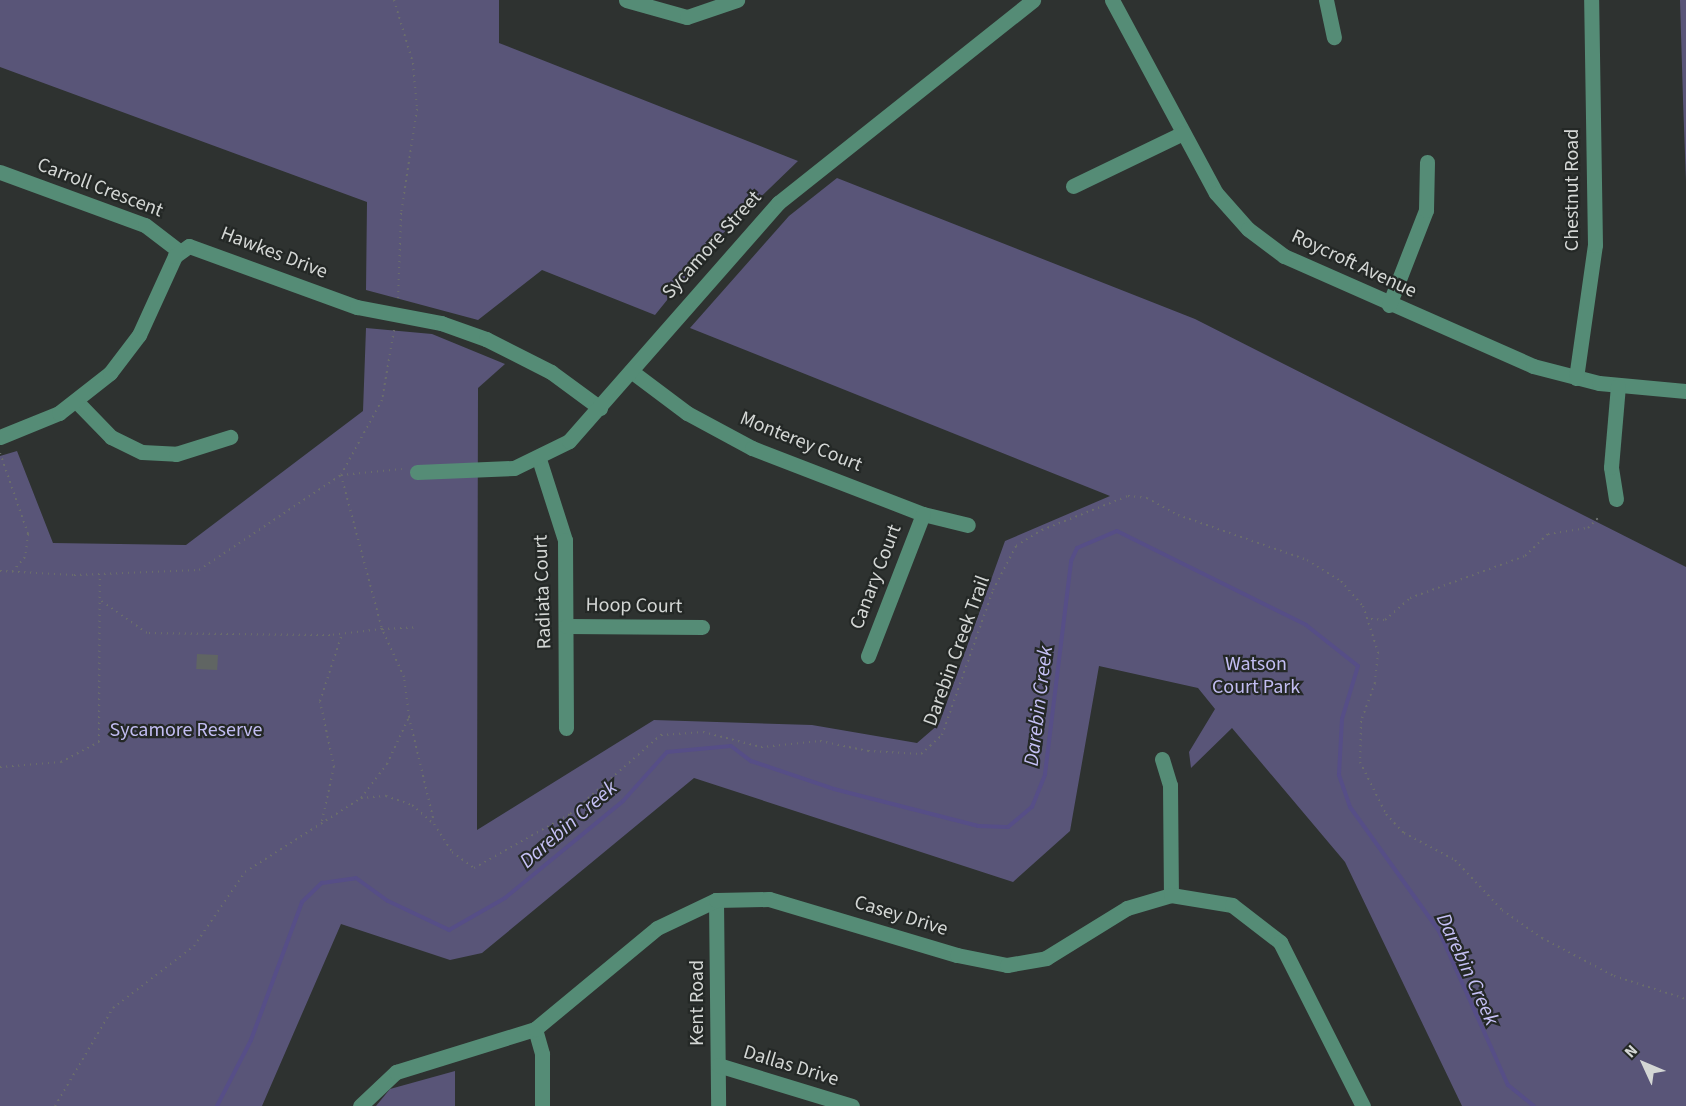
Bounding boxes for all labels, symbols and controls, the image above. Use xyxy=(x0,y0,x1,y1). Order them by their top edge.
street label: Chestnut Road xyxy=(1560,129,1584,251)
street label: Carroll Crescent xyxy=(34,153,166,223)
street label: Sycamore Street xyxy=(657,186,767,304)
street label: Hawkes Drive xyxy=(217,222,331,284)
street label: Roycroft Avenue xyxy=(1288,225,1420,303)
street label: Monterey Court xyxy=(736,407,866,477)
street label: Canary Court xyxy=(845,521,907,633)
street label: Radiata Court xyxy=(529,534,557,650)
street label: Darebin Creek Trail xyxy=(919,573,995,729)
street label: Hoop Court xyxy=(585,593,683,619)
water label: Darebin Creek xyxy=(1018,644,1058,768)
park label: Watson Court Park xyxy=(1212,653,1300,700)
park label: Sycamore Reserve xyxy=(109,718,263,742)
water label: Darebin Creek xyxy=(514,775,622,873)
street label: Casey Drive xyxy=(851,890,951,942)
water label: Darebin Creek xyxy=(1431,909,1505,1029)
street label: Kent Road xyxy=(685,960,709,1046)
north arrow xyxy=(1614,1034,1674,1094)
street label: Dallas Drive xyxy=(740,1040,842,1092)
text: N xyxy=(1619,1040,1643,1063)

